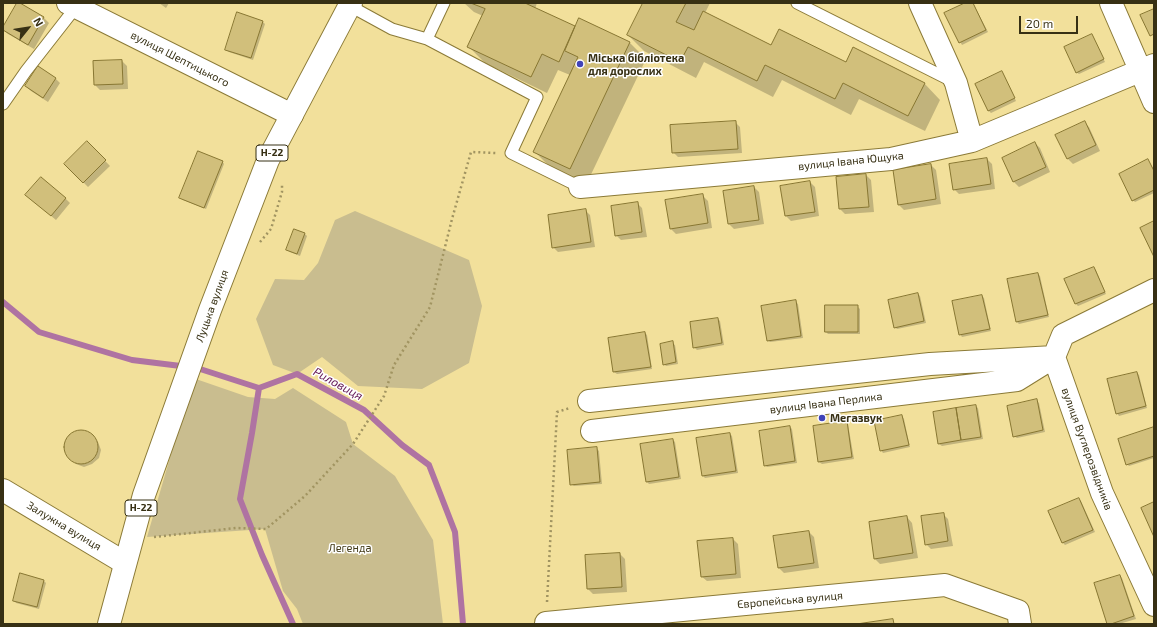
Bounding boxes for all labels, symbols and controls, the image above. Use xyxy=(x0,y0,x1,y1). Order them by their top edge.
north arrow xyxy=(8,8,48,48)
scale bar xyxy=(1021,8,1080,34)
text: N xyxy=(31,15,46,28)
text: 20 m xyxy=(1026,16,1053,30)
street label: вулиця Шептицького xyxy=(128,28,232,90)
place label: Міська бібліотека для дорослих xyxy=(588,51,684,77)
marker: Міська бібліотека для дорослих xyxy=(575,59,585,69)
road number: Н-22 xyxy=(256,145,288,161)
street label: вулиця Івана Ющука xyxy=(798,149,904,173)
street label: Луцька вулиця xyxy=(193,268,231,344)
water label: Риловиця xyxy=(311,365,365,403)
street label: вулиця Вуглерозвідників xyxy=(1059,386,1115,512)
street label: вулиця Івана Перлика xyxy=(769,390,883,416)
place label: Мегазвук xyxy=(830,411,882,425)
marker: Мегазвук xyxy=(817,413,827,423)
street label: Залужна вулиця xyxy=(24,499,104,553)
road number: Н-22 xyxy=(125,500,157,516)
park label: Легенда xyxy=(329,541,371,555)
street label: Європейська вулиця xyxy=(737,589,843,611)

